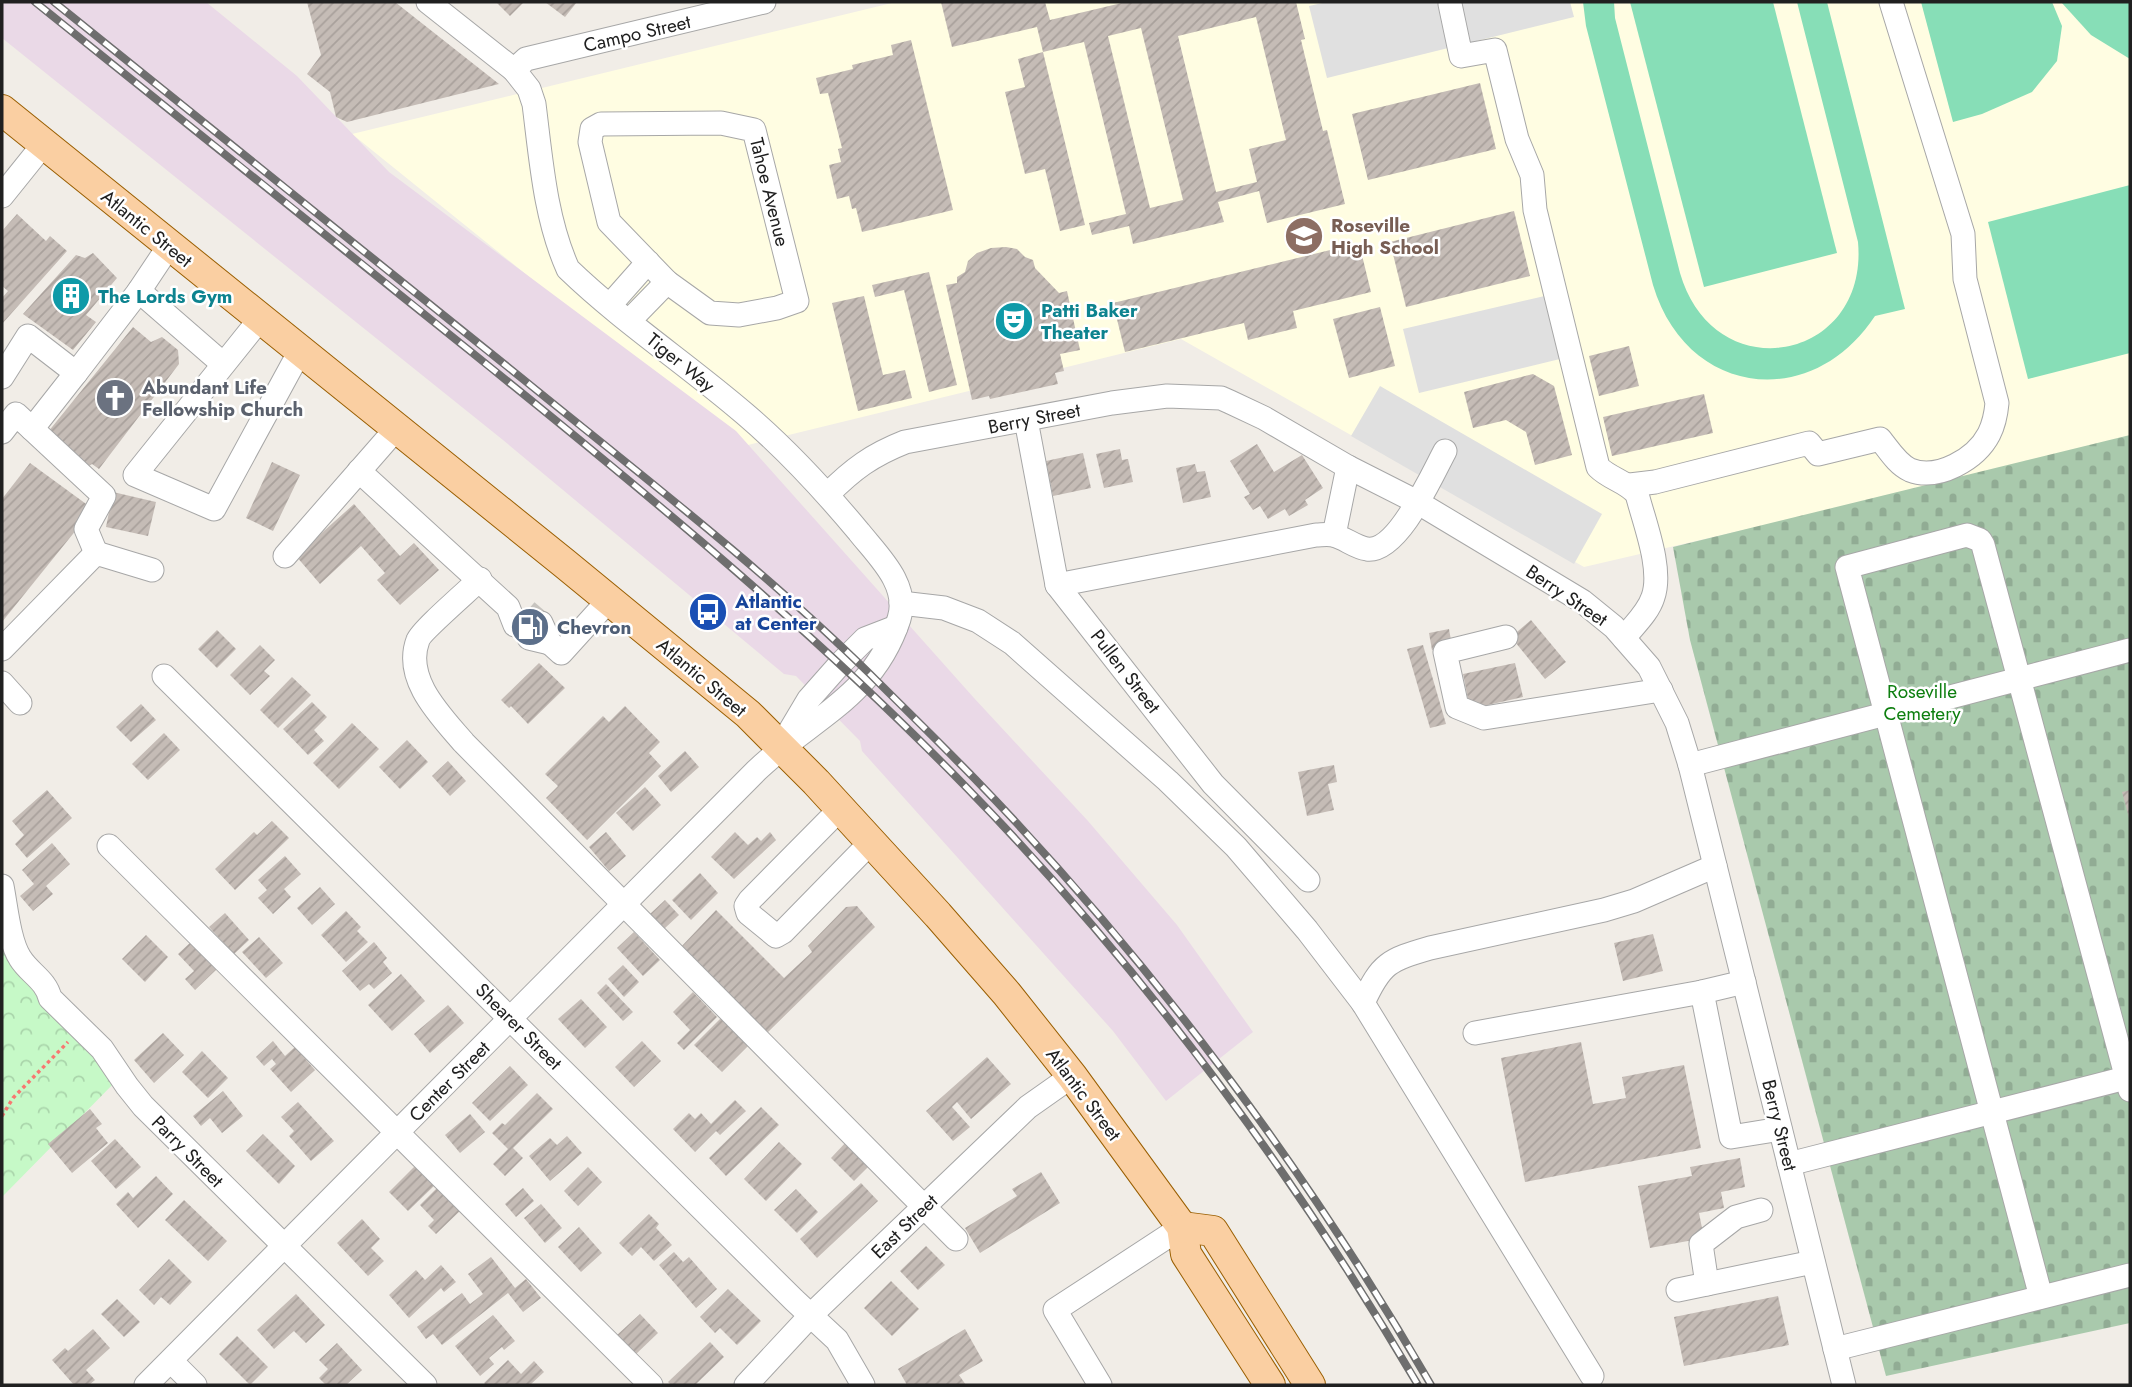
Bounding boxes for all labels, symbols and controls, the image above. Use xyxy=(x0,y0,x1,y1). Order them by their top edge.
street label: Campo Street xyxy=(581,8,694,59)
street label: Tahoe Avenue xyxy=(743,135,796,249)
street label: Atlantic Street xyxy=(95,183,198,274)
place label: Roseville High School xyxy=(1331,212,1439,261)
school or university icon: Roseville High School xyxy=(1283,215,1325,257)
building icon: The Lords Gym xyxy=(50,275,92,317)
place label: The Lords Gym xyxy=(98,283,232,310)
place label: Patti Baker Theater xyxy=(1041,297,1138,346)
theatre icon: Patti Baker Theater xyxy=(993,300,1035,342)
street label: Tiger Way xyxy=(641,326,721,399)
place label: Abundant Life Fellowship Church xyxy=(141,374,303,423)
church icon: Abundant Life Fellowship Church xyxy=(94,377,136,419)
street label: Berry Street xyxy=(986,396,1083,441)
street label: Berry Street xyxy=(1520,558,1613,633)
place label: Atlantic at Center xyxy=(734,588,817,637)
bus stop icon: Atlantic at Center xyxy=(687,591,729,633)
fuel station icon: Chevron xyxy=(509,606,551,648)
place label: Chevron xyxy=(557,614,631,641)
street label: Pullen Street xyxy=(1084,624,1167,719)
street label: Atlantic Street xyxy=(651,632,753,723)
park label: Roseville Cemetery xyxy=(1883,678,1961,727)
street label: Shearer Street xyxy=(469,977,568,1076)
street label: Center Street xyxy=(403,1034,496,1128)
street label: Atlantic Street xyxy=(1040,1042,1128,1147)
street label: Berry Street xyxy=(1755,1077,1804,1174)
street label: Parry Street xyxy=(146,1109,230,1194)
street label: East Street xyxy=(865,1188,944,1265)

